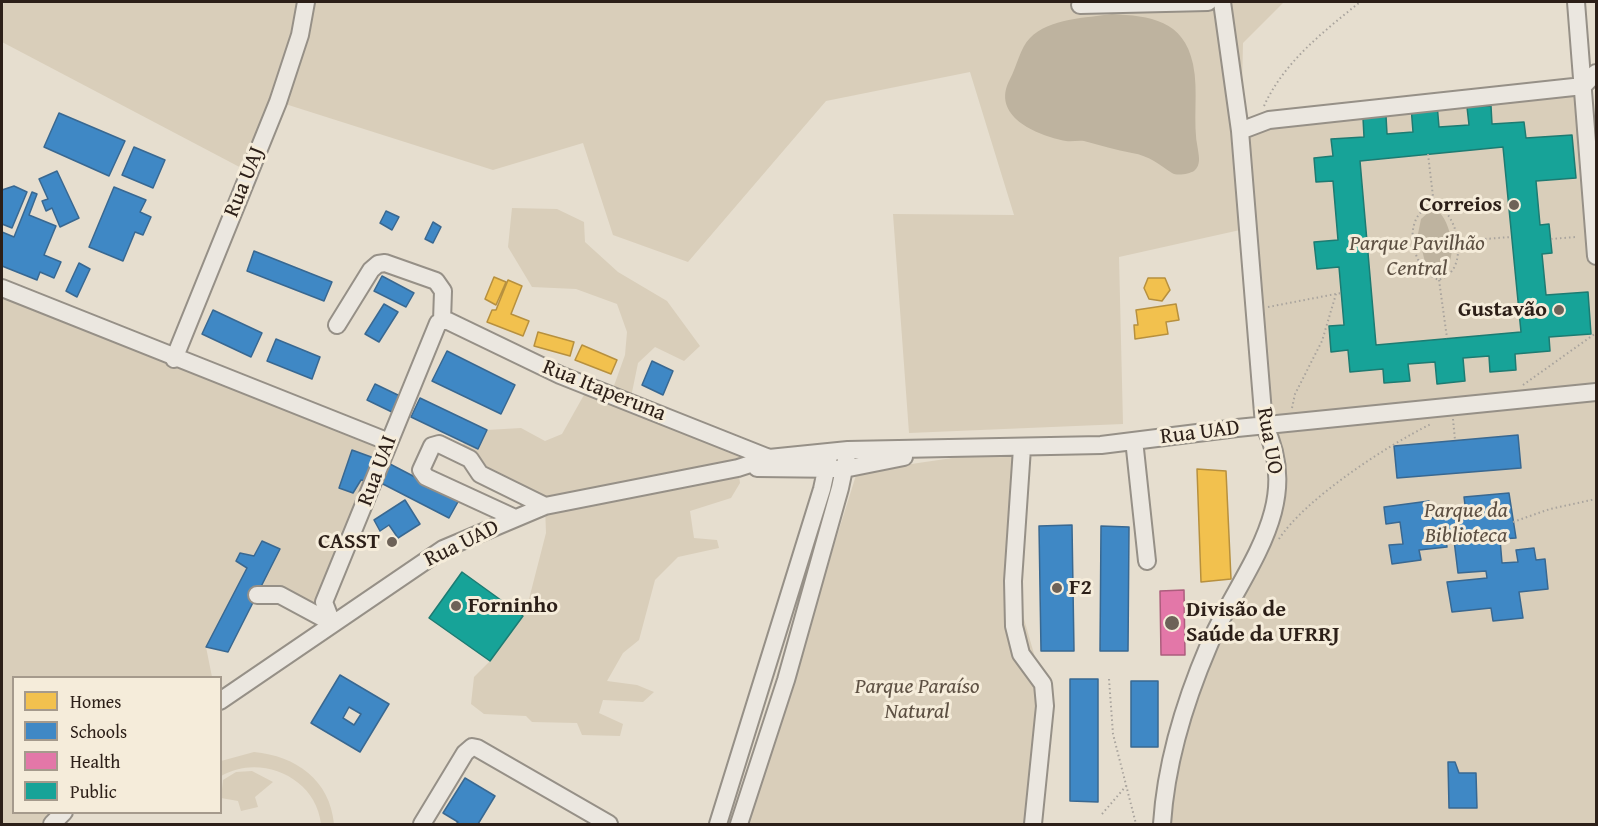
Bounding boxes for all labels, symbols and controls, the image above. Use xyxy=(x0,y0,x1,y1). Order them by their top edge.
street label: Rua UAJ xyxy=(219,143,271,221)
place label: Correios xyxy=(1419,192,1502,218)
marker: Correios xyxy=(1507,198,1521,212)
park label: Parque Pavilhão Central xyxy=(1349,231,1485,282)
place label: Gustavão xyxy=(1458,297,1547,323)
marker: Gustavão xyxy=(1552,303,1566,317)
street label: Rua Itaperuna xyxy=(538,354,670,428)
street label: Rua UO xyxy=(1250,405,1288,477)
street label: Rua UAD xyxy=(1159,415,1241,451)
street label: Rua UAI xyxy=(353,432,403,510)
park label: Parque da Biblioteca xyxy=(1424,498,1508,550)
street label: Rua UAD xyxy=(420,515,504,573)
place label: CASST xyxy=(318,529,380,555)
marker: CASST xyxy=(385,535,399,549)
place label: F2 xyxy=(1069,575,1092,601)
marker: F2 xyxy=(1050,581,1064,595)
place label: Forninho xyxy=(468,593,558,619)
place label: Divisão de Saúde da UFRRJ xyxy=(1186,597,1339,648)
marker: Forninho xyxy=(449,599,463,613)
marker: Divisão de Saúde da UFRRJ xyxy=(1163,614,1181,632)
park label: Parque Paraíso Natural xyxy=(855,674,979,726)
legend xyxy=(12,676,222,814)
text: Homes xyxy=(70,688,121,715)
text: Schools xyxy=(70,718,127,745)
text: Health xyxy=(70,748,120,775)
text: Public xyxy=(70,778,117,805)

